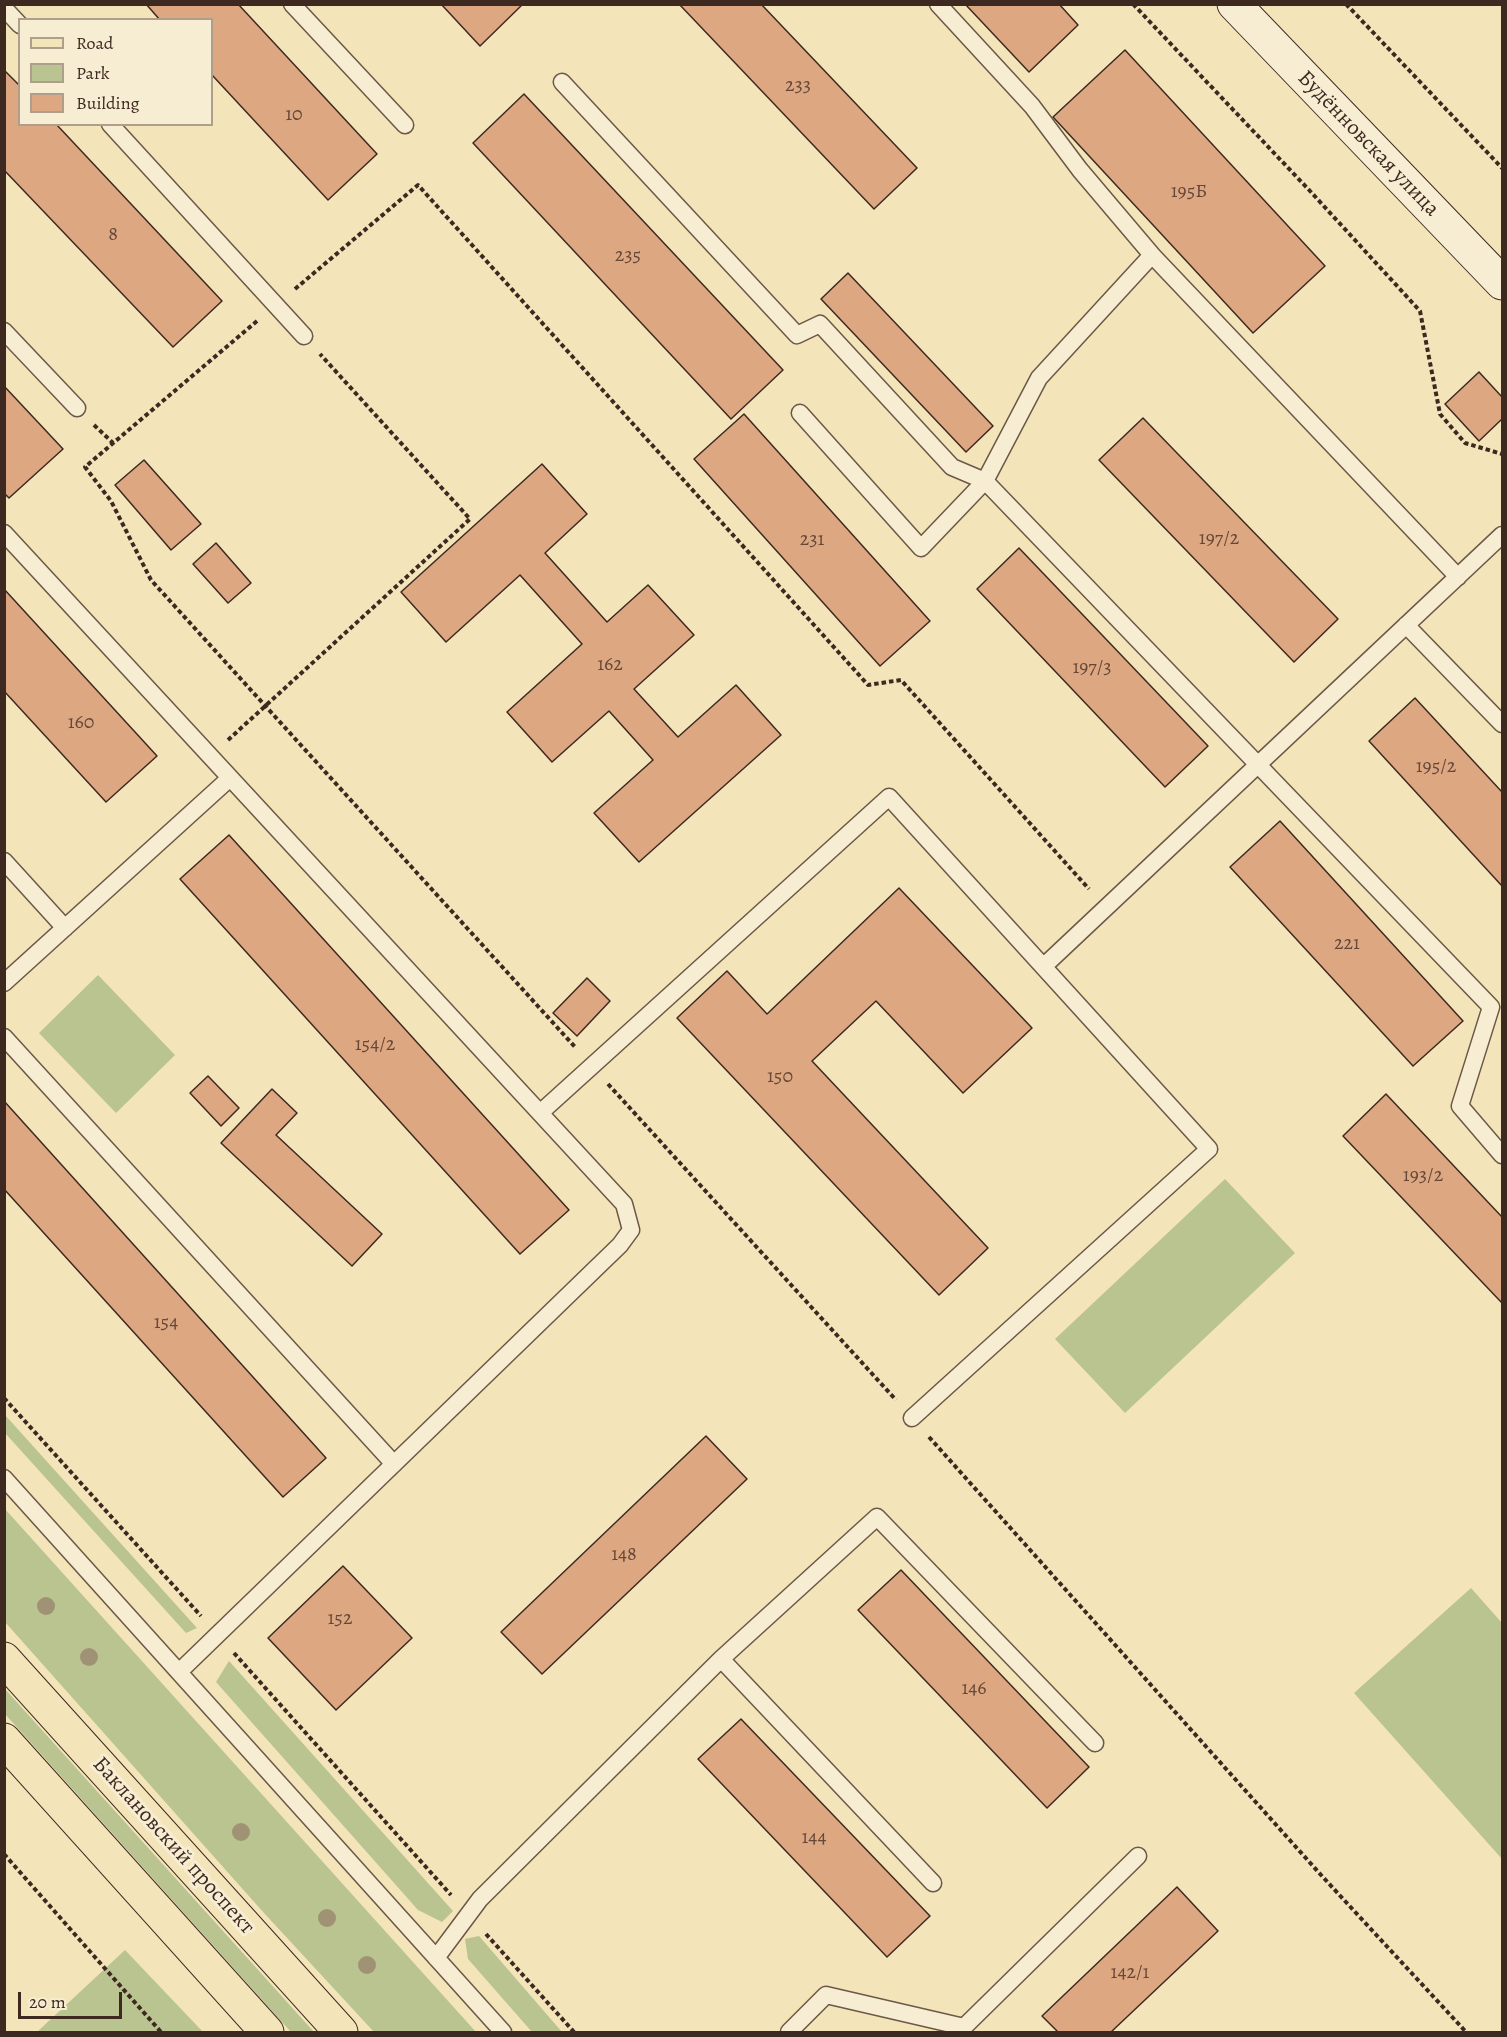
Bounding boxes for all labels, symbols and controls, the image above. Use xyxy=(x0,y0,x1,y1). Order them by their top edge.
legend xyxy=(18,18,213,126)
text: Road xyxy=(76,31,113,55)
text: Park xyxy=(76,61,110,85)
street label: Будённовская улица xyxy=(1292,65,1444,223)
house number: 233 xyxy=(785,74,811,98)
text: Building xyxy=(76,91,140,115)
house number: 10 xyxy=(285,103,303,127)
house number: 195Б xyxy=(1171,180,1207,204)
house number: 8 xyxy=(108,223,118,247)
house number: 235 xyxy=(615,244,641,268)
house number: 197/2 xyxy=(1199,527,1239,551)
house number: 231 xyxy=(800,528,824,552)
house number: 162 xyxy=(597,653,623,677)
house number: 197/3 xyxy=(1072,656,1112,680)
house number: 160 xyxy=(68,711,94,735)
house number: 195/2 xyxy=(1416,755,1456,779)
house number: 221 xyxy=(1334,932,1360,956)
house number: 154/2 xyxy=(355,1033,395,1057)
house number: 150 xyxy=(767,1065,793,1089)
house number: 193/2 xyxy=(1403,1164,1443,1188)
house number: 154 xyxy=(154,1311,178,1335)
house number: 148 xyxy=(611,1543,637,1567)
house number: 152 xyxy=(328,1607,352,1631)
house number: 146 xyxy=(961,1677,987,1701)
street label: Баклановский проспект xyxy=(86,1752,260,1940)
house number: 144 xyxy=(802,1826,826,1850)
house number: 142/1 xyxy=(1111,1961,1149,1985)
scale bar xyxy=(21,1980,124,2018)
text: 20 m xyxy=(29,1990,66,2014)

